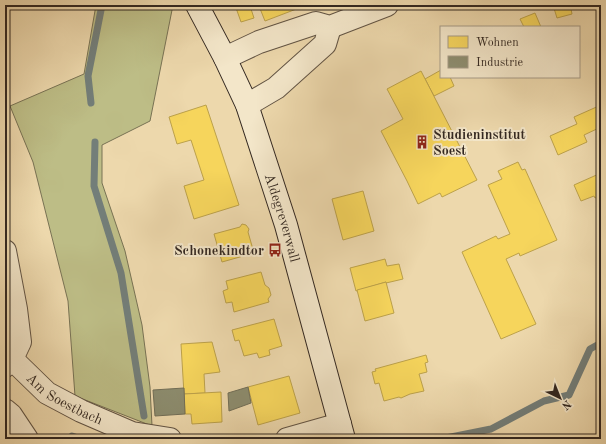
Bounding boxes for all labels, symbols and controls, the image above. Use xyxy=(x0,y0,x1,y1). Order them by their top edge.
legend xyxy=(440,26,580,78)
text: Wohnen xyxy=(476,37,519,49)
text: Industrie xyxy=(476,57,523,69)
place label: Studieninstitut Soest xyxy=(433,128,526,158)
building icon: Studieninstitut Soest xyxy=(414,134,430,150)
street label: Aldegreverwall xyxy=(262,172,302,264)
bus stop icon: Schonekindtor xyxy=(267,242,283,258)
place label: Schonekindtor xyxy=(174,244,264,258)
street label: Am Soestbach xyxy=(23,371,105,428)
north arrow xyxy=(540,378,580,418)
text: N xyxy=(559,397,573,412)

